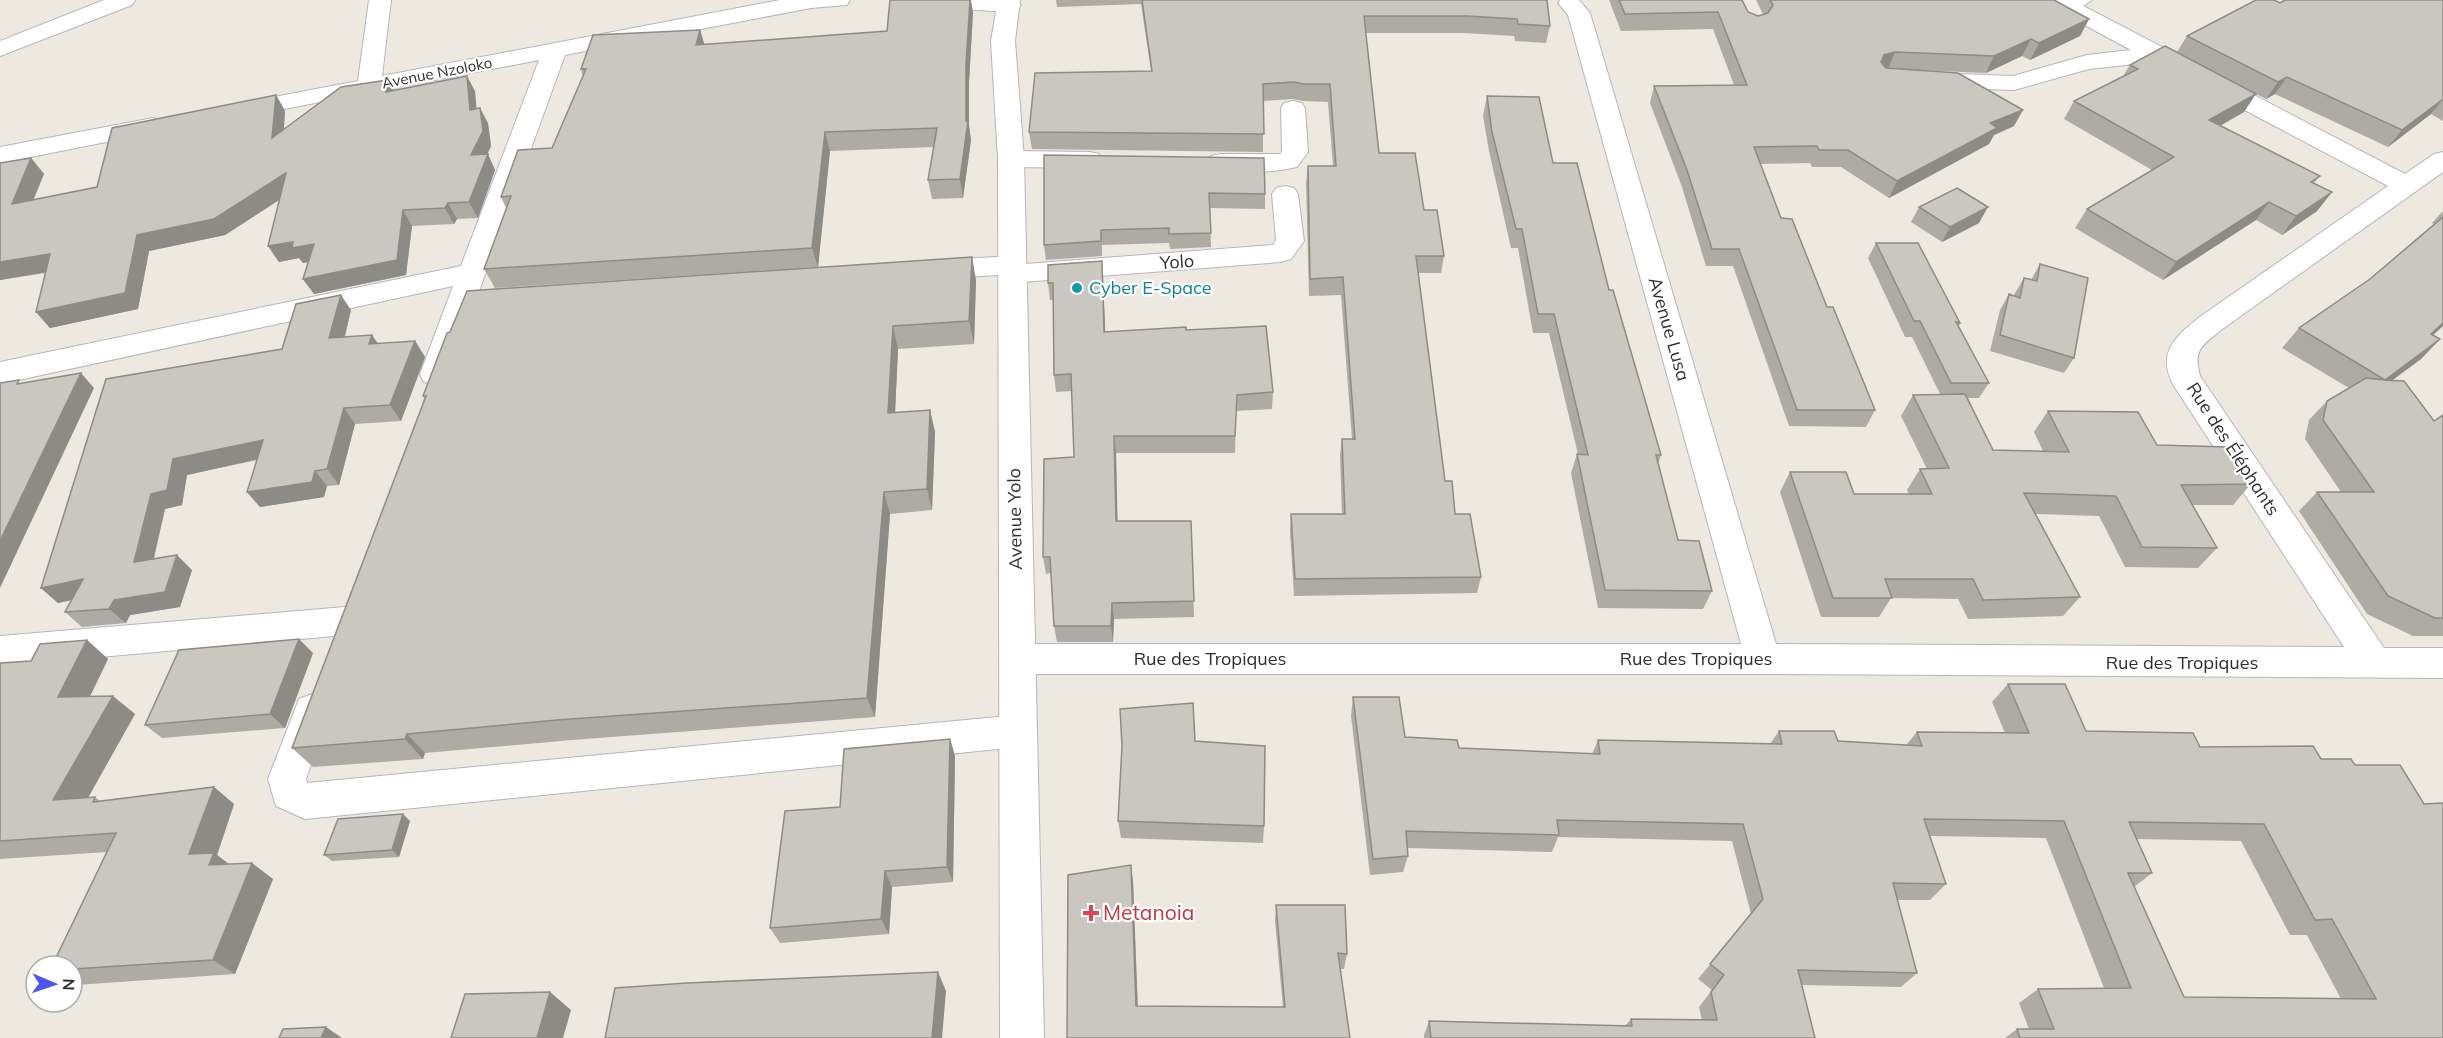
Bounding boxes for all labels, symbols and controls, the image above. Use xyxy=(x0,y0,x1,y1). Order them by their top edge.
street label: Avenue Nzoloko xyxy=(380,53,494,93)
street label: Yolo xyxy=(1158,249,1195,274)
street label: Avenue Lusa xyxy=(1644,274,1695,384)
place label: Cyber E-Space xyxy=(1089,276,1212,299)
marker: Cyber E-Space xyxy=(1070,281,1084,295)
street label: Rue des Éléphants xyxy=(2182,378,2285,520)
street label: Avenue Yolo xyxy=(1002,468,1027,570)
street label: Rue des Tropiques xyxy=(1134,647,1286,670)
street label: Rue des Tropiques xyxy=(1620,647,1772,670)
street label: Rue des Tropiques xyxy=(2106,651,2258,674)
place label: Metanoia xyxy=(1103,899,1194,925)
marker: Metanoia xyxy=(1084,906,1098,920)
north arrow xyxy=(24,954,84,1014)
text: N xyxy=(59,978,79,991)

